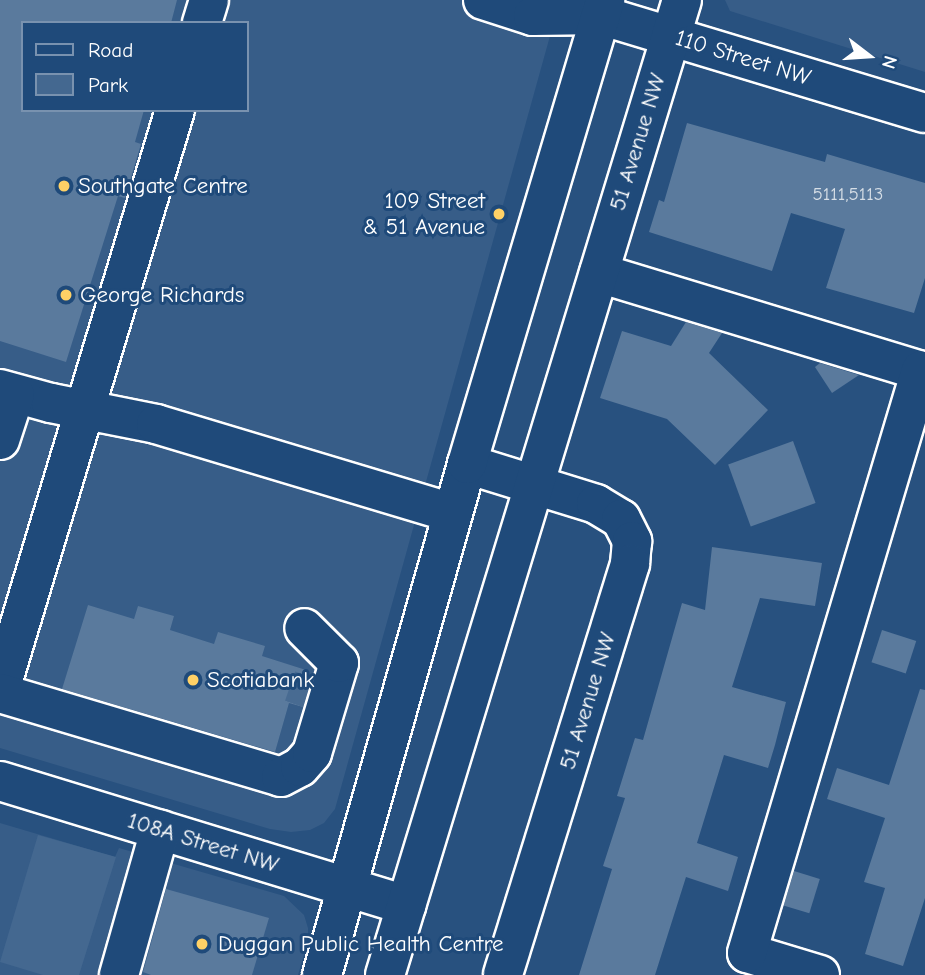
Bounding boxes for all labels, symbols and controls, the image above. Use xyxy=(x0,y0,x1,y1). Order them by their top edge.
legend xyxy=(21,21,248,112)
north arrow xyxy=(834,21,904,91)
street label: 110 Street NW xyxy=(672,24,814,92)
text: Road xyxy=(88,38,133,62)
text: N xyxy=(877,53,901,71)
street label: 51 Avenue NW xyxy=(604,70,672,214)
text: Park xyxy=(88,73,128,97)
place label: Southgate Centre xyxy=(78,172,248,200)
marker: Southgate Centre xyxy=(56,178,72,194)
house number: 5111,5113 xyxy=(813,184,883,206)
place label: 109 Street & 51 Avenue xyxy=(363,187,485,241)
marker: 109 Street & 51 Avenue xyxy=(491,206,507,222)
place label: George Richards xyxy=(80,281,244,309)
marker: George Richards xyxy=(58,287,74,303)
street label: 51 Avenue NW xyxy=(554,629,622,773)
place label: Scotiabank xyxy=(207,666,314,694)
marker: Scotiabank xyxy=(185,672,201,688)
street label: 108A Street NW xyxy=(124,807,282,879)
place label: Duggan Public Health Centre xyxy=(218,930,504,958)
marker: Duggan Public Health Centre xyxy=(192,934,212,954)

